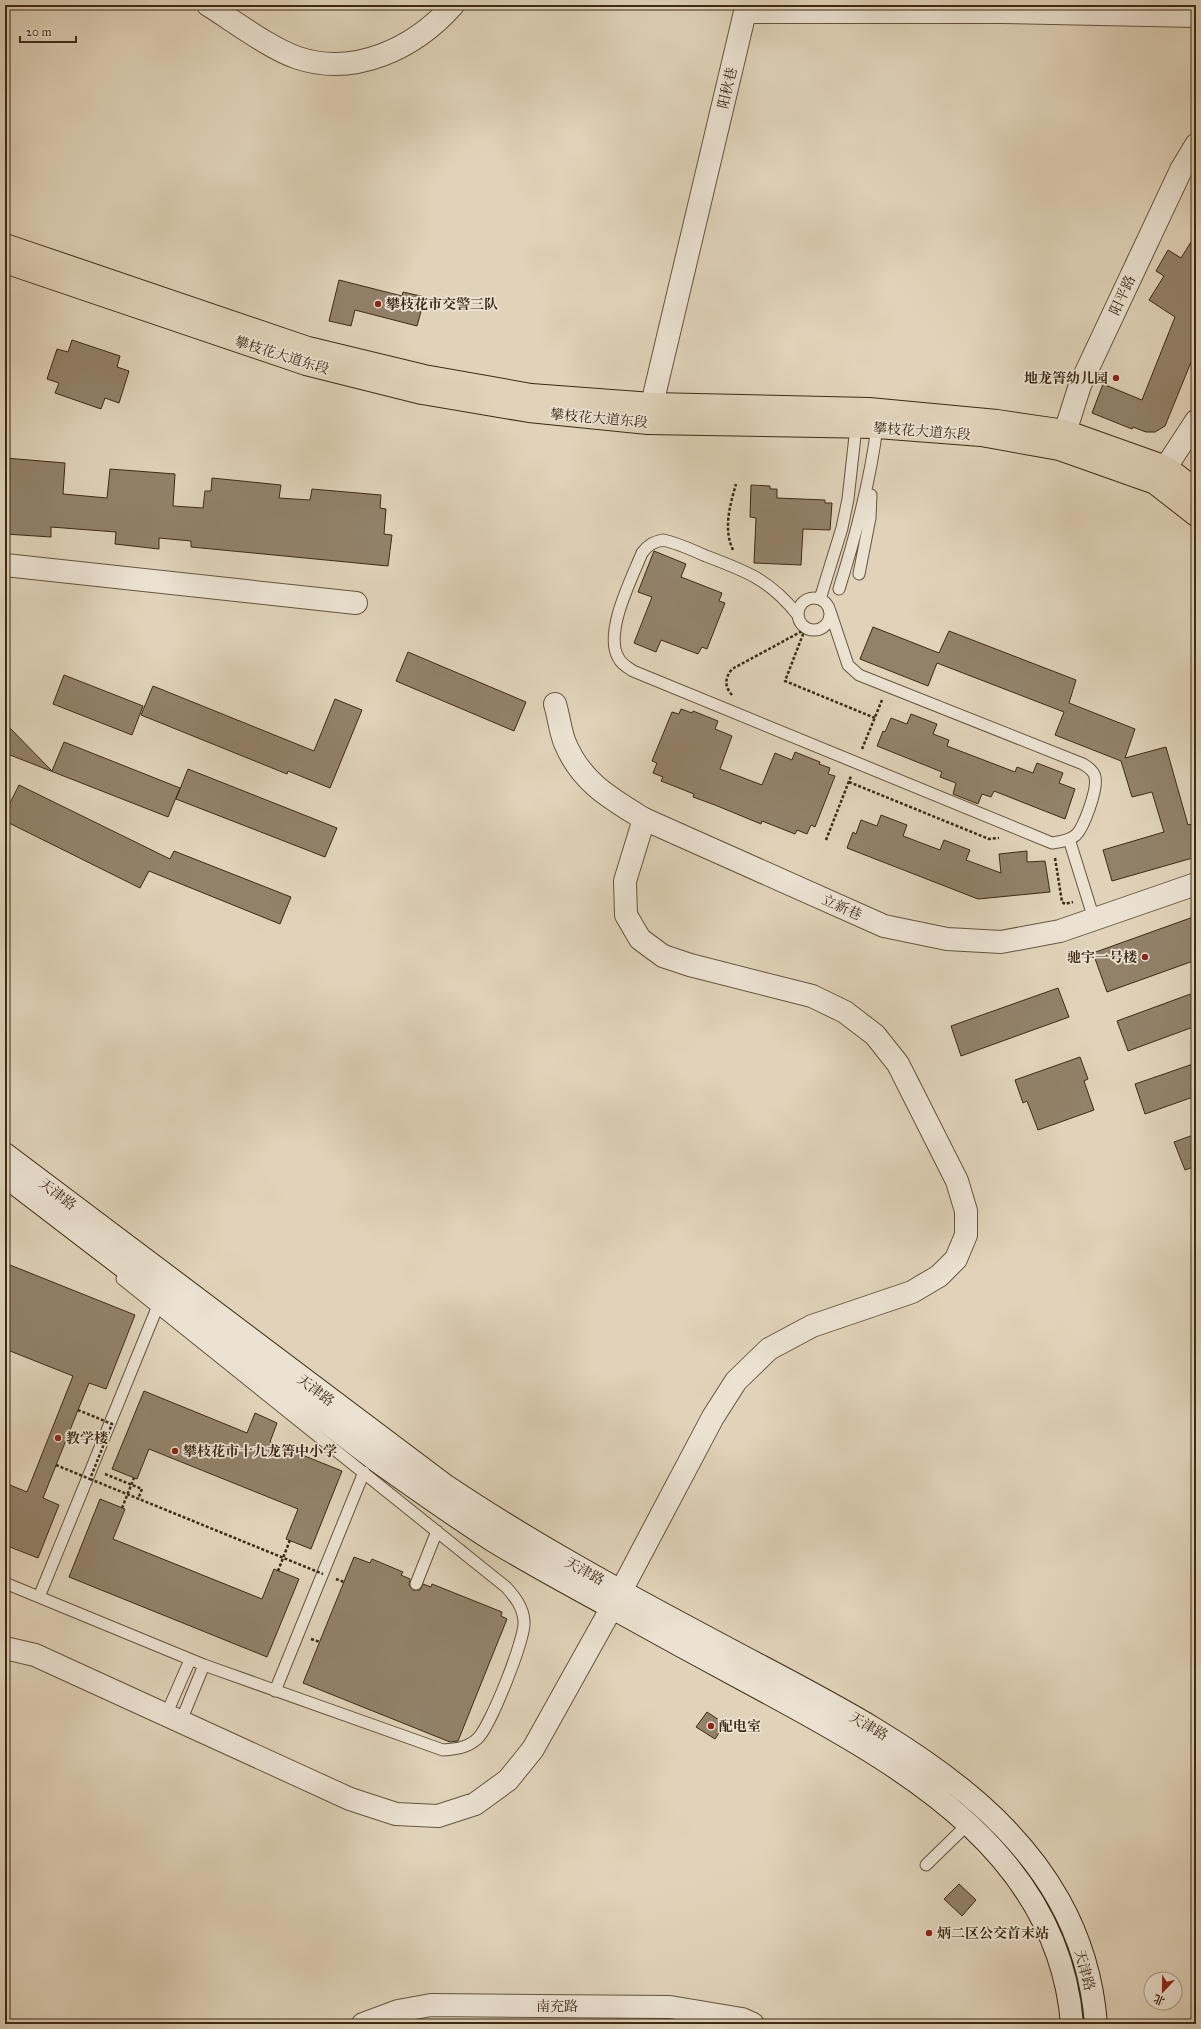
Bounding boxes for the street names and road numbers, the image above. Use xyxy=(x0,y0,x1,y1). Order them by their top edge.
street label: 阳秋巷 xyxy=(714,66,740,110)
street label: 阳平路 xyxy=(1106,273,1139,318)
street label: 攀枝花大道东段 xyxy=(233,333,331,378)
street label: 攀枝花大道东段 xyxy=(549,406,649,431)
street label: 攀枝花大道东段 xyxy=(872,420,971,443)
street label: 立新巷 xyxy=(819,891,864,924)
street label: 天津路 xyxy=(36,1175,80,1214)
street label: 天津路 xyxy=(294,1371,338,1410)
street label: 天津路 xyxy=(562,1554,607,1589)
street label: 天津路 xyxy=(846,1709,891,1744)
street label: 天津路 xyxy=(1071,1948,1098,1993)
street label: 南充路 xyxy=(536,1998,578,2015)

